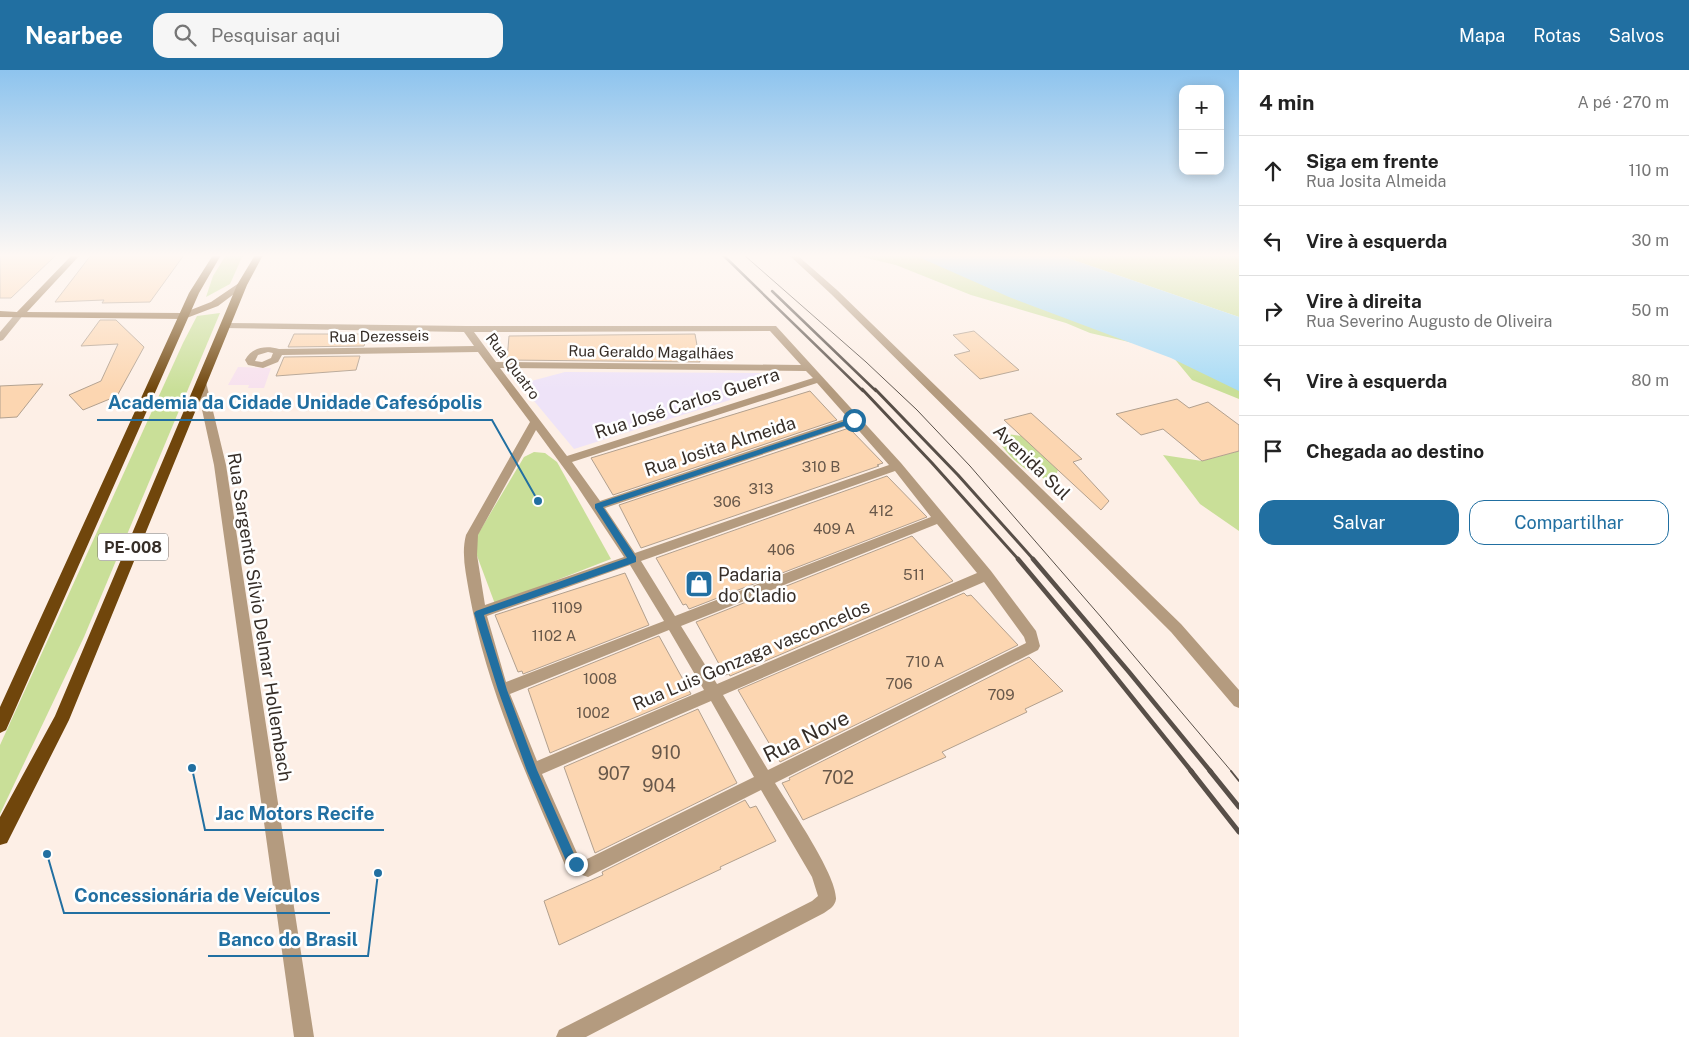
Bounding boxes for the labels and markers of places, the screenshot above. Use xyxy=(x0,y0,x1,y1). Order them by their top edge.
callout: Academia da Cidade Unidade Cafesópolis xyxy=(97,386,492,420)
place label: Padaria do Cladio xyxy=(718,564,796,606)
shop icon: Padaria do Cladio xyxy=(684,569,714,599)
callout: Jac Motors Recife xyxy=(205,796,384,830)
callout: Concessionária de Veículos xyxy=(64,879,330,913)
callout: Banco do Brasil xyxy=(208,922,368,956)

